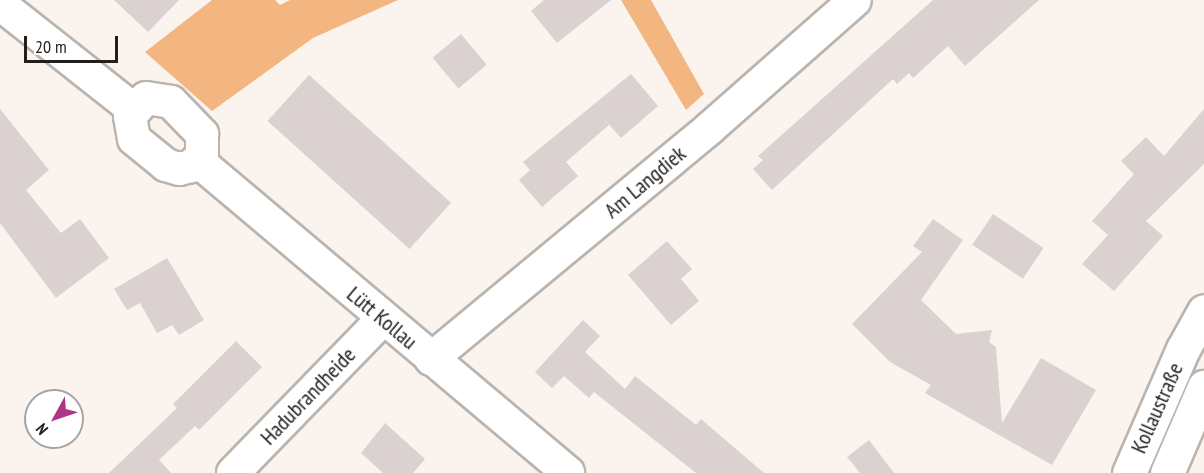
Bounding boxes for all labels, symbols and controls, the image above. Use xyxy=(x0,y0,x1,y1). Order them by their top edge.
scale bar xyxy=(27,24,122,62)
text: 20 m xyxy=(35,35,67,58)
street label: Am Langdiek xyxy=(599,140,691,224)
street label: Lütt Kollau xyxy=(342,281,422,355)
street label: Hadubrandheide xyxy=(255,342,361,450)
street label: Kollaustraße xyxy=(1125,359,1189,457)
north arrow xyxy=(24,389,84,449)
text: N xyxy=(31,420,52,439)

